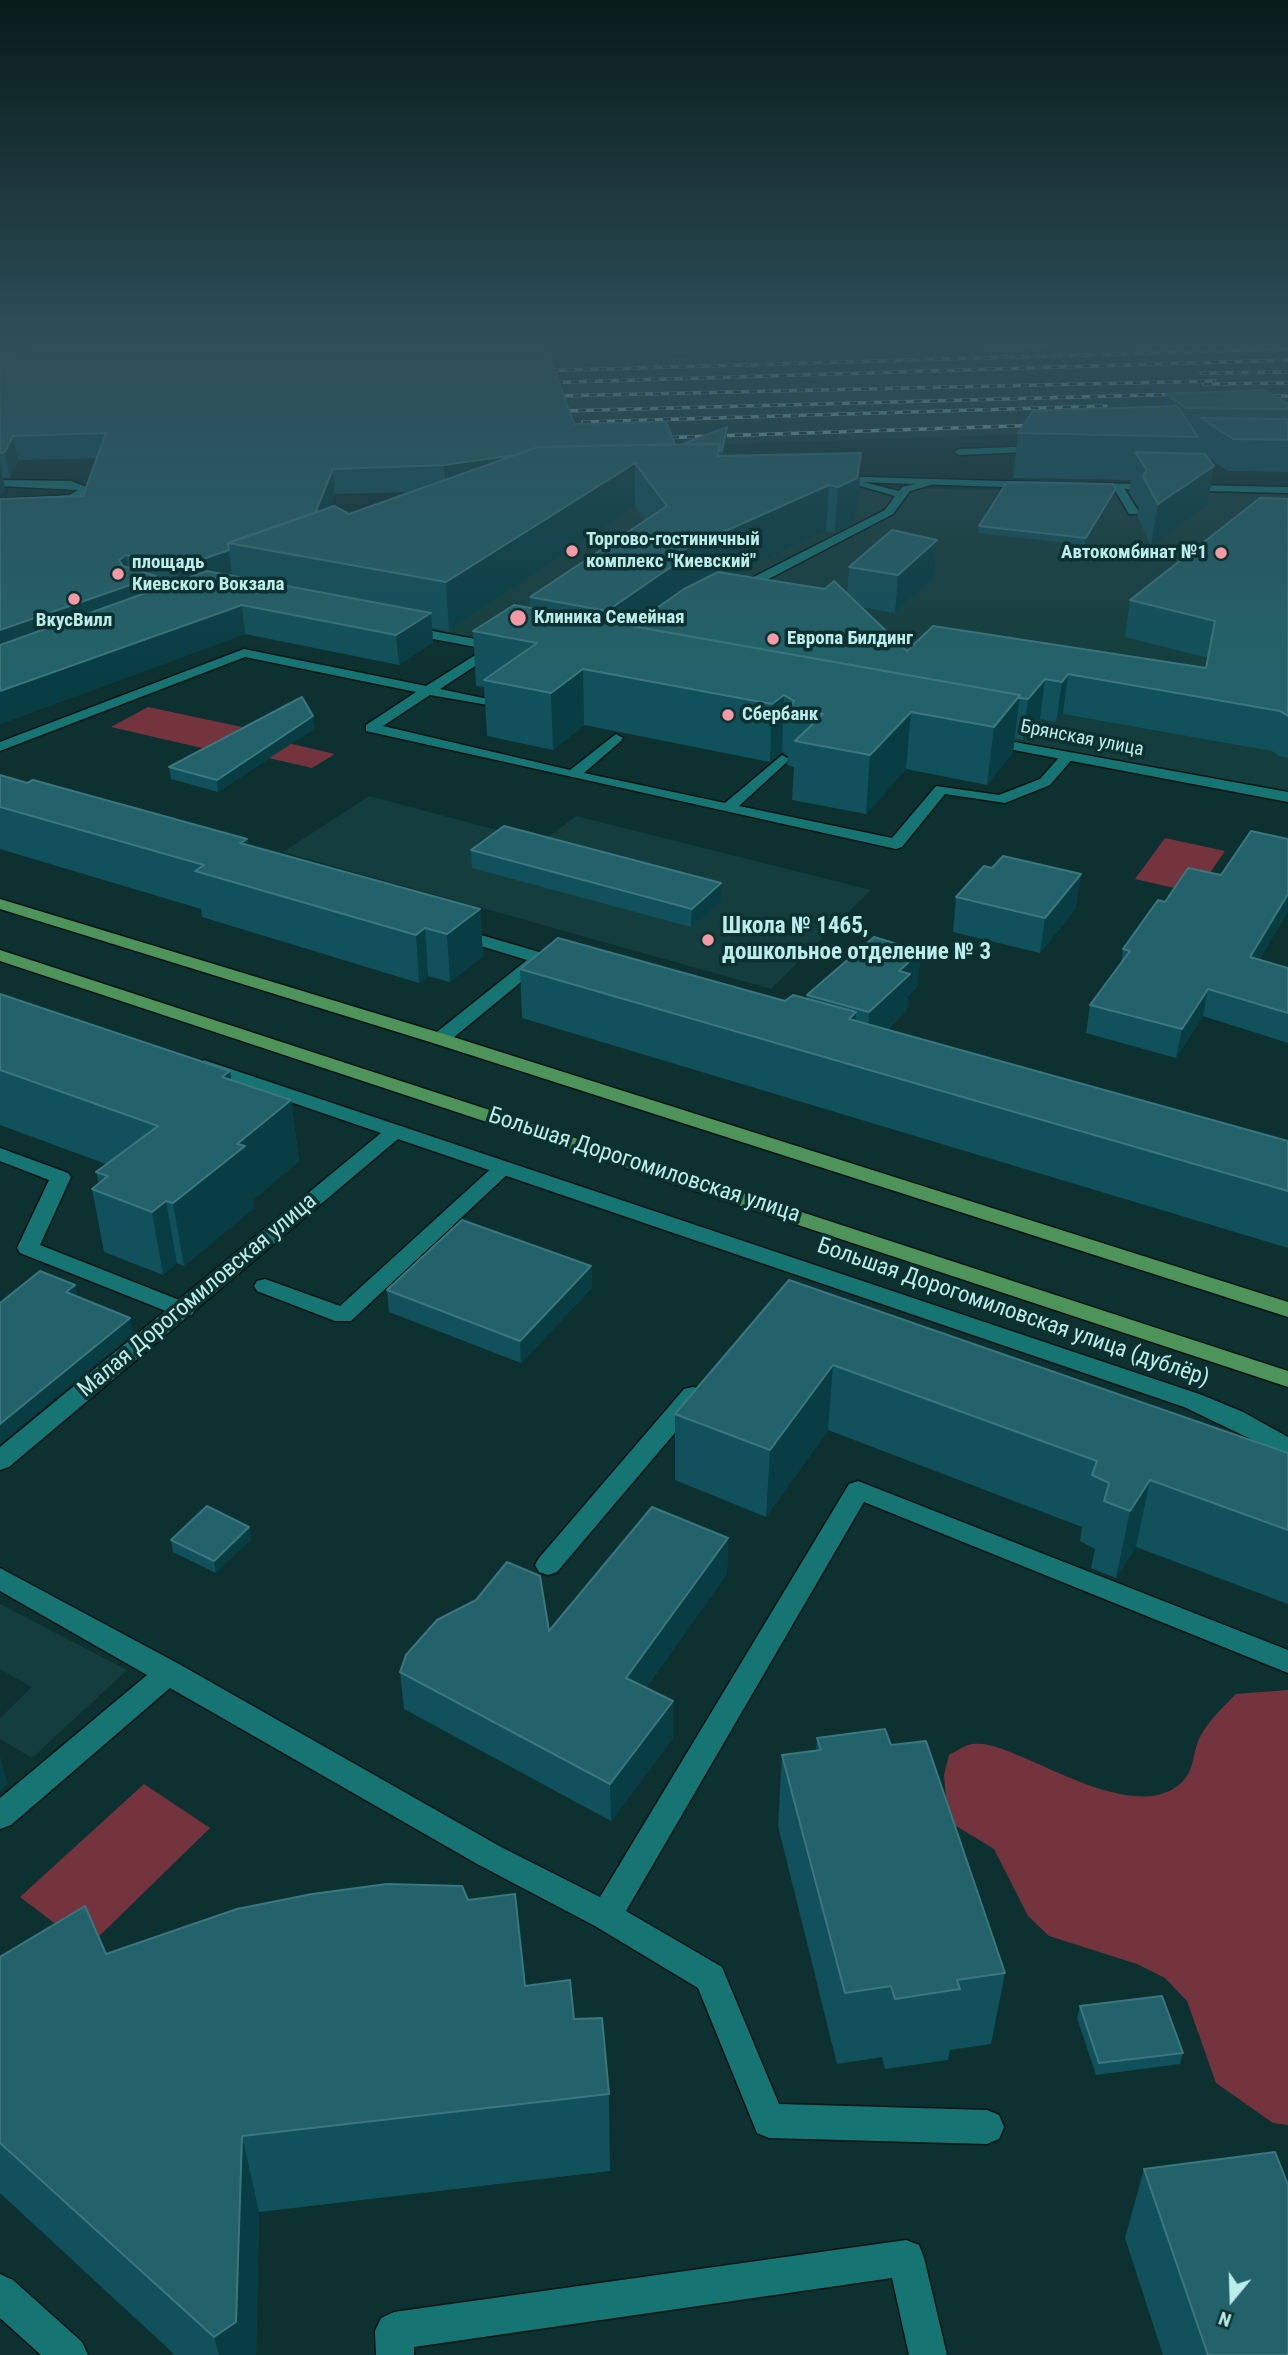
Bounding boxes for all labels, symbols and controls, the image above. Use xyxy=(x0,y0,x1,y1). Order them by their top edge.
place label: Торгово-гостиничный комплекс "Киевский" xyxy=(586,529,760,573)
place label: Автокомбинат №1 xyxy=(1061,542,1207,564)
marker: Торгово-гостиничный комплекс "Киевский" xyxy=(564,543,580,559)
marker: Автокомбинат №1 xyxy=(1213,545,1229,561)
place label: площадь Киевского Вокзала xyxy=(132,552,284,596)
marker: площадь Киевского Вокзала xyxy=(110,566,126,582)
marker: ВкусВилл xyxy=(66,591,82,607)
place label: Клиника Семейная xyxy=(534,607,685,629)
marker: Клиника Семейная xyxy=(508,608,528,628)
place label: ВкусВилл xyxy=(36,610,112,632)
place label: Европа Билдинг xyxy=(787,628,913,650)
marker: Европа Билдинг xyxy=(765,631,781,647)
place label: Сбербанк xyxy=(742,704,818,726)
marker: Сбербанк xyxy=(720,707,736,723)
street label: Брянская улица xyxy=(1018,716,1146,762)
place label: Школа № 1465, дошкольное отделение № 3 xyxy=(722,913,991,967)
marker: Школа № 1465, дошкольное отделение № 3 xyxy=(700,932,716,948)
street label: Большая Дорогомиловская улица xyxy=(485,1103,803,1229)
street label: Малая Дорогомиловская улица xyxy=(73,1188,323,1404)
street label: Большая Дорогомиловская улица (дублёр) xyxy=(813,1233,1213,1393)
north arrow xyxy=(1197,2264,1267,2334)
text: N xyxy=(1216,2307,1234,2332)

